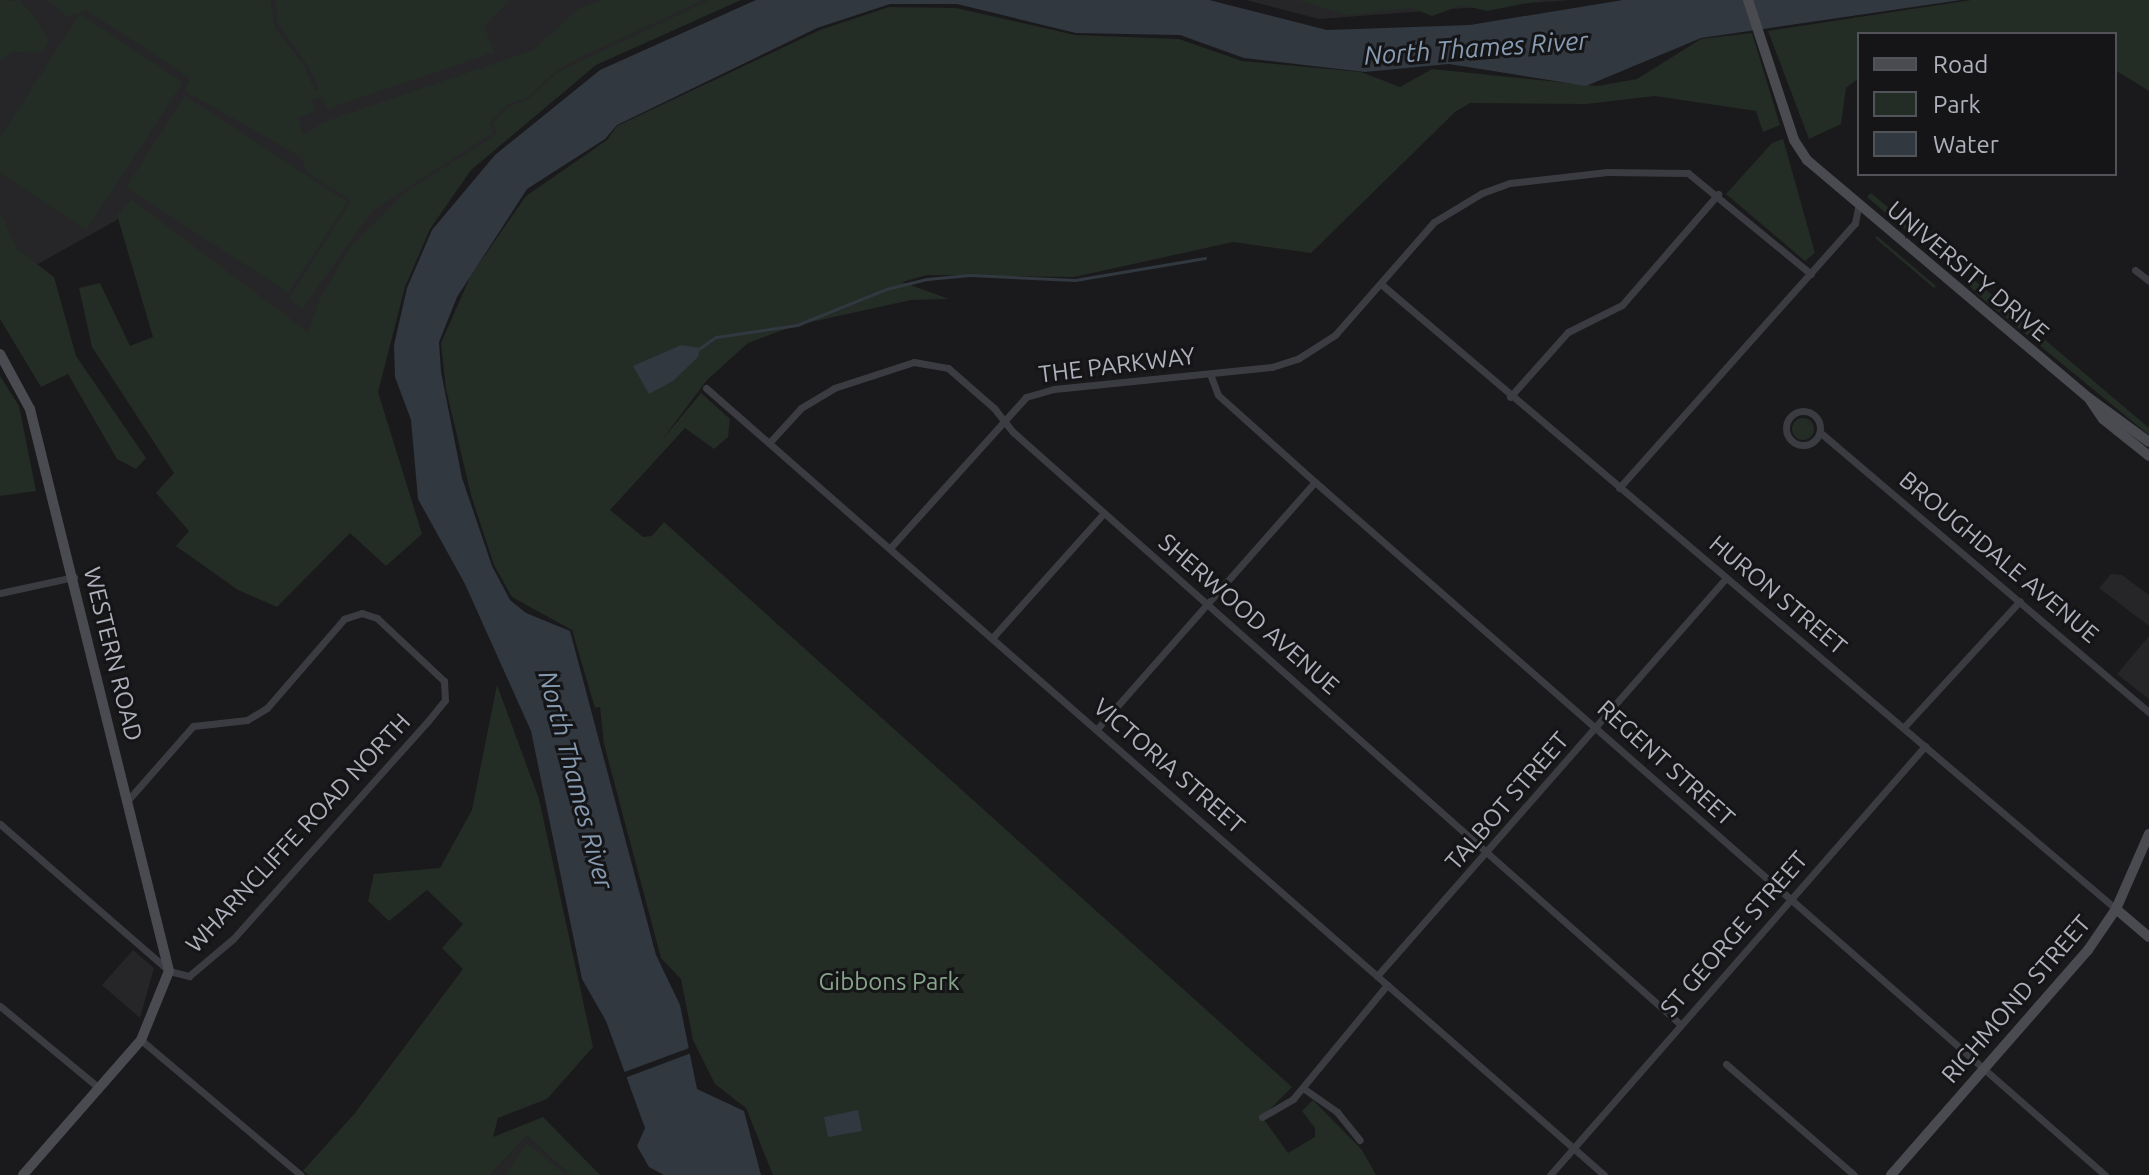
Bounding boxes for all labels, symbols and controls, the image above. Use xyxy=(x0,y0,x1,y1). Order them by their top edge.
water label: North Thames River xyxy=(1363,25,1589,71)
legend xyxy=(1857,32,2117,176)
text: Road xyxy=(1933,51,1988,78)
text: Park xyxy=(1933,91,1981,118)
text: Water xyxy=(1933,131,1999,158)
street label: UNIVERSITY DRIVE xyxy=(1881,195,2055,347)
street label: THE PARKWAY xyxy=(1037,341,1197,389)
street label: BROUGHDALE AVENUE xyxy=(1893,465,2105,649)
street label: SHERWOOD AVENUE xyxy=(1153,528,1345,700)
street label: HURON STREET xyxy=(1703,529,1853,661)
street label: WESTERN ROAD xyxy=(77,564,149,744)
water label: North Thames River xyxy=(532,667,620,893)
street label: VICTORIA STREET xyxy=(1087,692,1251,840)
street label: REGENT STREET xyxy=(1592,694,1740,832)
street label: WHARNCLIFFE ROAD NORTH xyxy=(180,708,416,958)
street label: TALBOT STREET xyxy=(1439,726,1575,876)
street label: ST GEORGE STREET xyxy=(1654,845,1814,1023)
street label: RICHMOND STREET xyxy=(1935,909,2097,1089)
park label: Gibbons Park xyxy=(818,968,960,996)

